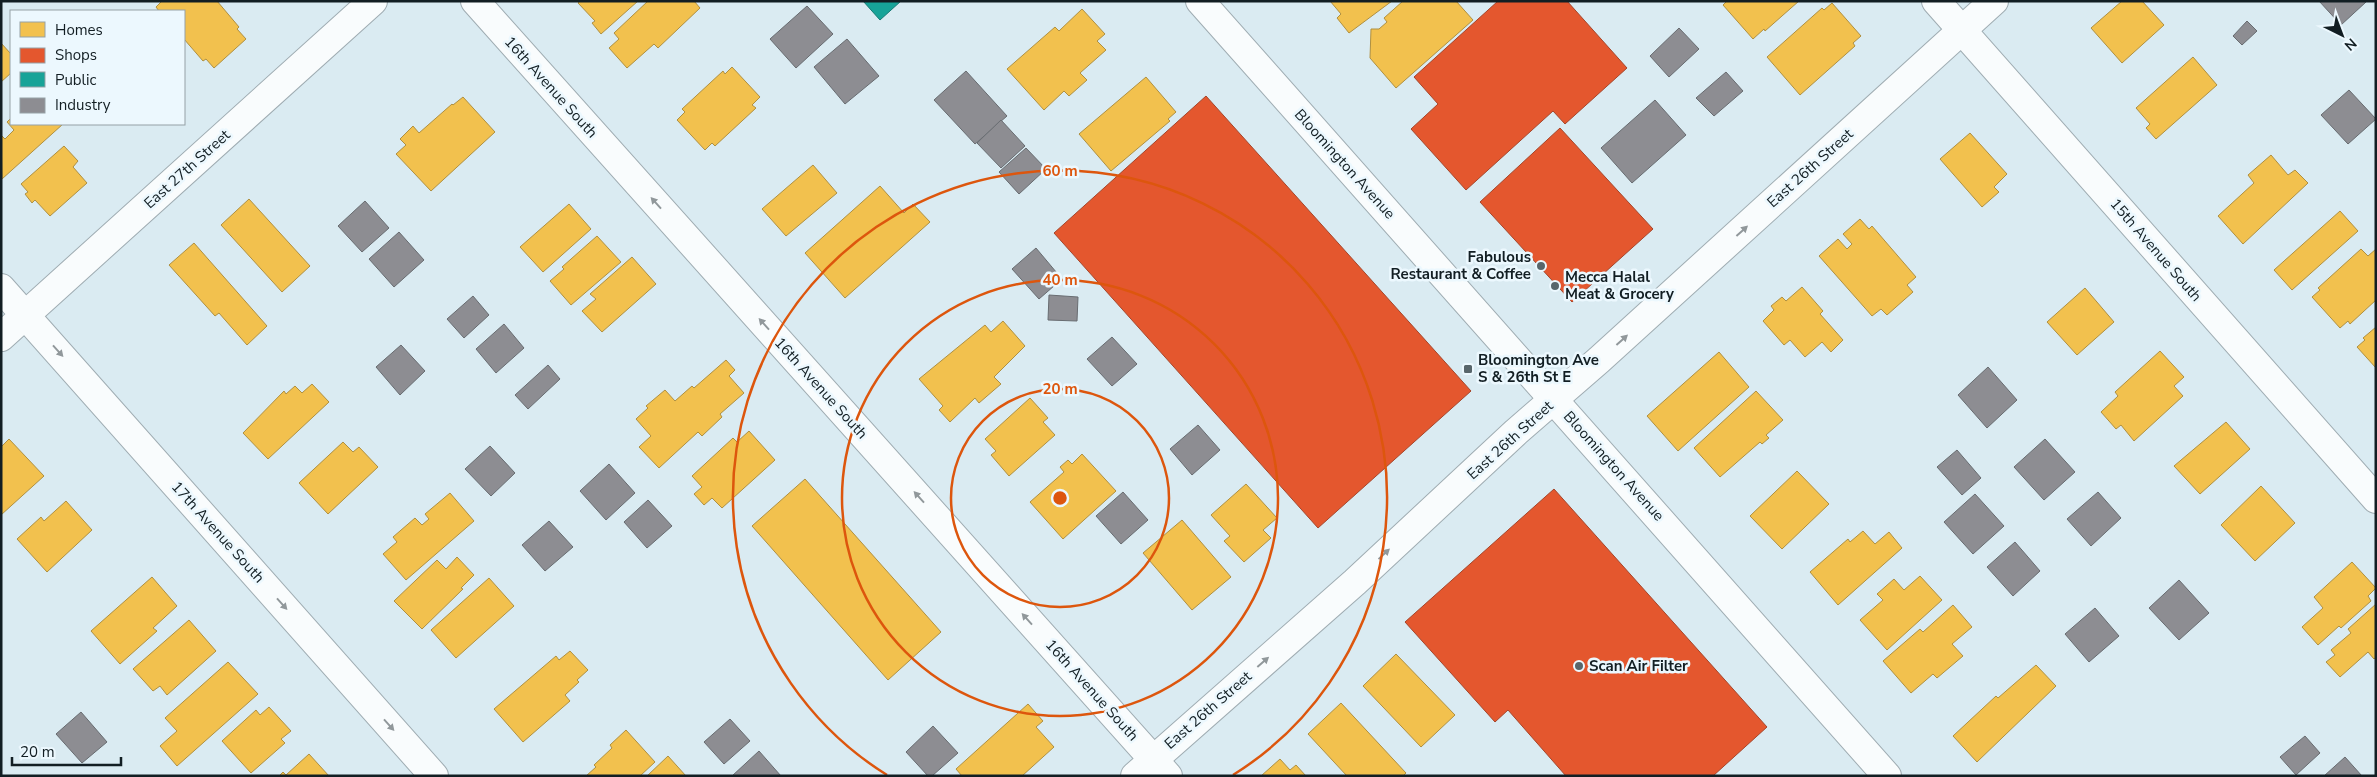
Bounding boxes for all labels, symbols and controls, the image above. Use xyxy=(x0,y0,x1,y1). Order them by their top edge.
legend xyxy=(10,10,185,125)
north arrow xyxy=(2317,10,2367,60)
text: Homes xyxy=(55,20,103,40)
street label: 16th Avenue South xyxy=(500,32,602,142)
text: N xyxy=(2340,34,2361,55)
text: Shops xyxy=(55,45,97,65)
text: Public xyxy=(55,70,96,90)
text: Industry xyxy=(55,95,111,115)
street label: Bloomington Avenue xyxy=(1290,105,1400,223)
street label: East 26th Street xyxy=(1763,123,1858,212)
street label: East 27th Street xyxy=(140,124,235,213)
text: 60 m xyxy=(1042,161,1078,181)
street label: 15th Avenue South xyxy=(2106,194,2206,306)
one-way arrow xyxy=(650,197,661,210)
one-way arrow xyxy=(1736,225,1749,236)
place label: Fabulous Restaurant & Coffee xyxy=(1390,247,1531,284)
marker: Fabulous Restaurant & Coffee xyxy=(1535,260,1547,272)
place label: Mecca Halal Meat & Grocery xyxy=(1565,267,1674,304)
text: 40 m xyxy=(1042,270,1078,290)
marker: Mecca Halal Meat & Grocery xyxy=(1549,280,1561,292)
one-way arrow xyxy=(758,319,770,331)
street label: 16th Avenue South xyxy=(770,333,872,443)
one-way arrow xyxy=(1615,334,1627,346)
one-way arrow xyxy=(52,345,63,358)
place label: Bloomington Ave S & 26th St E xyxy=(1478,350,1599,387)
marker: Bloomington Ave S & 26th St E xyxy=(1462,363,1474,375)
text: 20 m xyxy=(1042,379,1078,399)
street label: East 26th Street xyxy=(1463,395,1558,484)
street label: Bloomington Avenue xyxy=(1559,407,1669,525)
street label: 17th Avenue South xyxy=(167,477,269,587)
centre of rings xyxy=(1051,489,1069,507)
one-way arrow xyxy=(913,492,925,504)
one-way arrow xyxy=(1378,548,1390,560)
one-way arrow xyxy=(276,597,287,610)
one-way arrow xyxy=(1022,612,1033,625)
street label: 16th Avenue South xyxy=(1041,635,1143,745)
place label: Scan Air Filter xyxy=(1589,656,1688,676)
one-way arrow xyxy=(1257,657,1269,668)
marker: Scan Air Filter xyxy=(1573,660,1585,672)
street label: East 26th Street xyxy=(1160,666,1256,753)
one-way arrow xyxy=(384,719,395,732)
scale bar xyxy=(12,734,121,766)
text: 20 m xyxy=(20,742,55,762)

